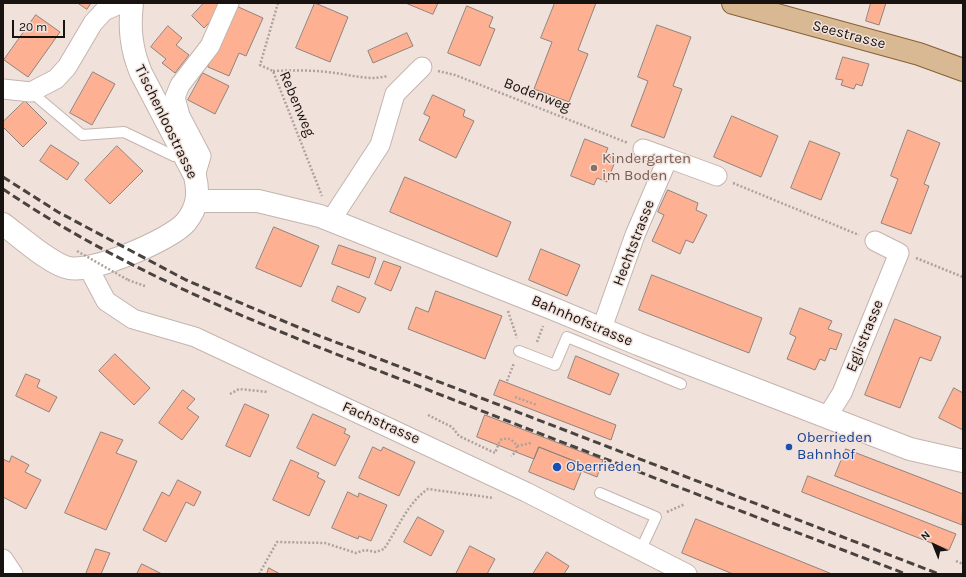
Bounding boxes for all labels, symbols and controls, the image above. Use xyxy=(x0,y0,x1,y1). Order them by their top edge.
scale bar xyxy=(14,12,67,38)
street label: Seestrasse xyxy=(810,17,888,53)
text: 20 m xyxy=(19,20,47,34)
street label: Tischenloostrasse xyxy=(131,62,201,182)
street label: Rebenweg xyxy=(275,68,319,140)
street label: Bodenweg xyxy=(501,74,573,116)
place label: Kindergarten im Boden xyxy=(602,150,691,185)
marker: Kindergarten im Boden xyxy=(589,163,599,173)
street label: Hechtstrasse xyxy=(609,197,659,289)
street label: Bahnhofstrasse xyxy=(529,292,635,350)
street label: Eglistrasse xyxy=(842,297,888,375)
street label: Fachstrasse xyxy=(339,398,423,448)
place label: Oberrieden Bahnhof xyxy=(797,429,872,464)
marker: Oberrieden Bahnhof xyxy=(784,442,794,452)
place label: Oberrieden xyxy=(566,458,641,476)
marker: Oberrieden xyxy=(551,461,563,473)
north arrow xyxy=(914,525,954,565)
text: N xyxy=(918,528,933,543)

